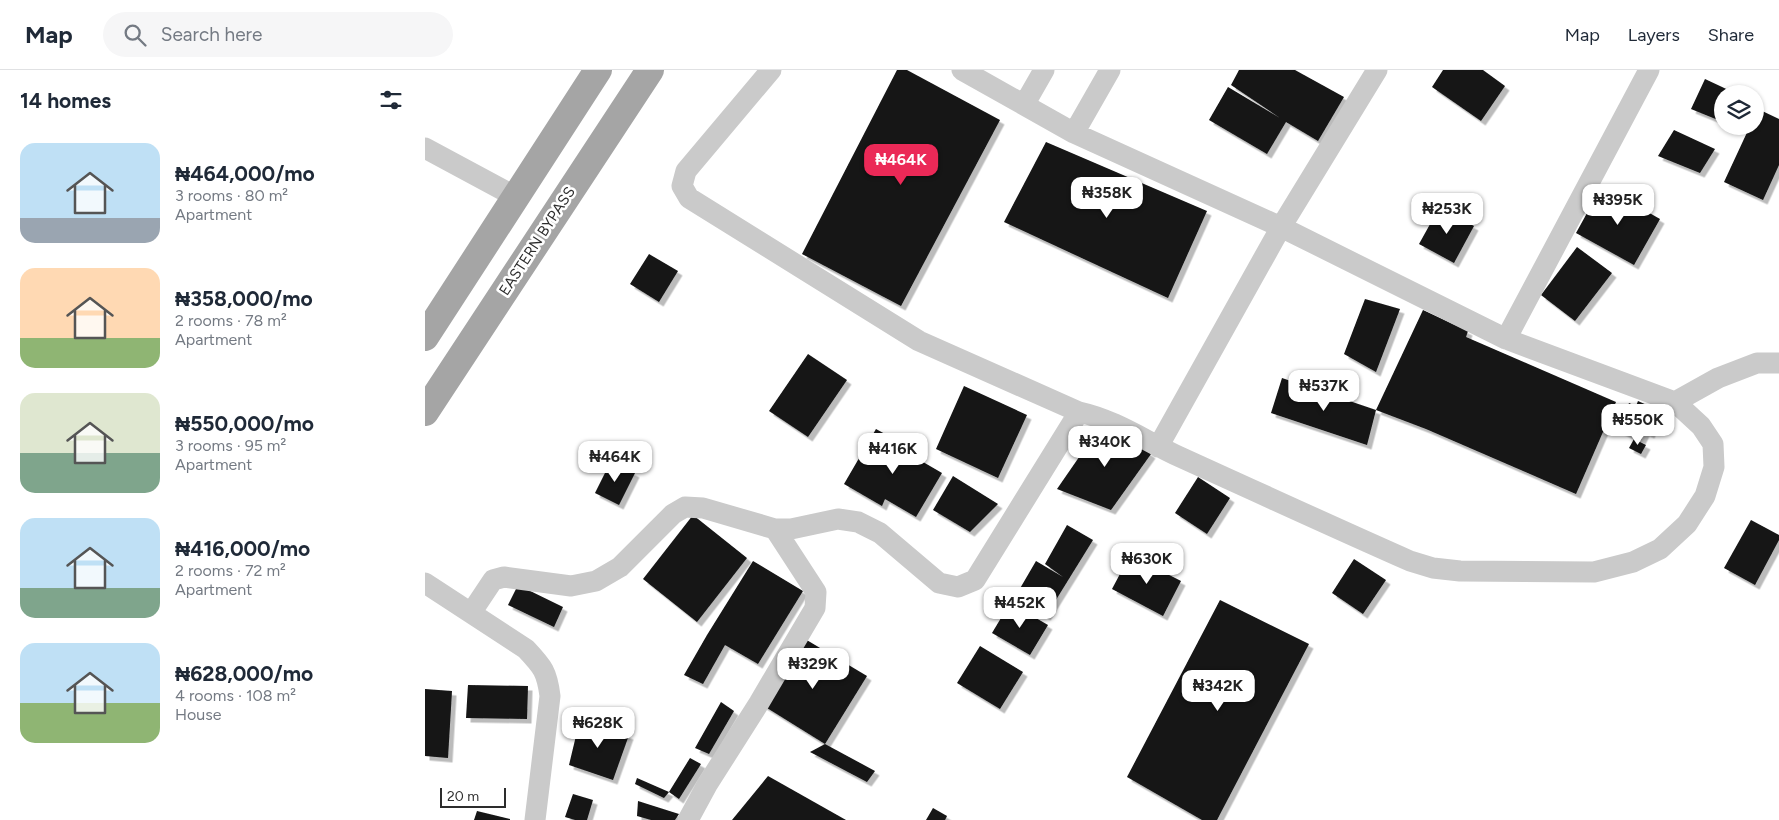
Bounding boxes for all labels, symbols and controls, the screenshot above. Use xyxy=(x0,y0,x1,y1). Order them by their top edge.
search box xyxy=(103,12,453,57)
text: Map xyxy=(25,20,73,49)
icon: search xyxy=(121,21,149,49)
text: Search here xyxy=(161,23,262,46)
text: Map xyxy=(1565,24,1600,46)
text: Layers xyxy=(1628,24,1680,46)
text: Share xyxy=(1708,24,1754,46)
map controls xyxy=(1714,85,1764,135)
button: layers xyxy=(1714,85,1764,135)
icon: filters xyxy=(377,86,405,114)
text: 14 homes xyxy=(20,88,111,113)
pin: ₦464K xyxy=(866,144,936,186)
text: ₦464K xyxy=(875,150,927,169)
text: ₦464,000/mo xyxy=(175,161,315,186)
icon: home xyxy=(60,163,120,223)
pin: ₦358K xyxy=(1072,176,1142,219)
street label: EASTERN BYPASS xyxy=(495,183,579,299)
text: ₦358K xyxy=(1082,183,1132,202)
pin: ₦395K xyxy=(1583,184,1653,226)
text: 3 rooms · 80 m² xyxy=(175,186,288,205)
text: ₦395K xyxy=(1593,190,1643,209)
pin: ₦253K xyxy=(1412,192,1482,235)
text: ₦253K xyxy=(1422,199,1472,218)
text: Apartment xyxy=(175,205,252,224)
text: ₦358,000/mo xyxy=(175,286,313,311)
icon: home xyxy=(60,288,120,348)
text: 2 rooms · 78 m² xyxy=(175,311,287,330)
text: Apartment xyxy=(175,330,252,349)
pin: ₦537K xyxy=(1289,370,1359,412)
text: ₦537K xyxy=(1299,376,1349,395)
pin: ₦550K xyxy=(1603,404,1673,446)
text: ₦550K xyxy=(1612,410,1664,429)
text: ₦550,000/mo xyxy=(175,411,314,436)
icon: home xyxy=(60,413,120,473)
pin: ₦340K xyxy=(1070,426,1140,468)
pin: ₦416K xyxy=(858,432,928,475)
text: ₦340K xyxy=(1079,432,1131,451)
text: 3 rooms · 95 m² xyxy=(175,436,286,455)
text: ₦416K xyxy=(869,439,917,458)
pin: ₦464K xyxy=(580,440,650,483)
text: ₦464K xyxy=(589,447,641,466)
text: Apartment xyxy=(175,455,252,474)
text: ₦416,000/mo xyxy=(175,536,310,561)
icon: home xyxy=(60,538,120,598)
pin: ₦630K xyxy=(1112,542,1182,585)
text: ₦630K xyxy=(1122,549,1172,568)
text: 2 rooms · 72 m² xyxy=(175,561,286,580)
text: Apartment xyxy=(175,580,252,599)
pin: ₦452K xyxy=(985,586,1055,629)
text: ₦452K xyxy=(995,593,1045,612)
pin: ₦329K xyxy=(778,648,848,690)
text: ₦329K xyxy=(788,654,838,673)
text: ₦628,000/mo xyxy=(175,661,313,686)
icon: home xyxy=(60,663,120,723)
pin: ₦342K xyxy=(1183,670,1253,712)
text: ₦342K xyxy=(1193,676,1243,695)
text: 4 rooms · 108 m² xyxy=(175,686,296,705)
text: House xyxy=(175,705,221,724)
pin: ₦628K xyxy=(563,706,633,749)
text: ₦628K xyxy=(573,713,623,732)
scale bar xyxy=(440,785,506,808)
text: 20 m xyxy=(447,788,479,805)

